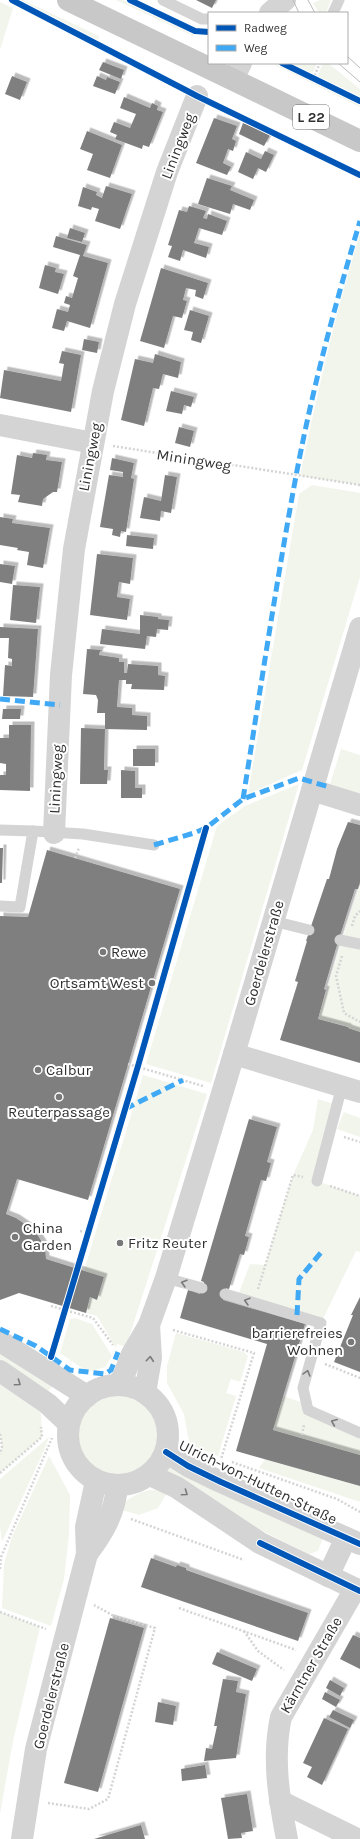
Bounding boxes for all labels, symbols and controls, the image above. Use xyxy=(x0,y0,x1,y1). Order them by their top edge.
legend xyxy=(208,12,348,64)
text: Radweg xyxy=(244,21,287,35)
text: Weg xyxy=(244,41,268,55)
road number: L 22 xyxy=(293,105,329,129)
street label: Liningweg xyxy=(157,110,199,182)
street label: Liningweg xyxy=(75,421,106,493)
street label: Miningweg xyxy=(155,445,233,475)
street label: Liningweg xyxy=(45,743,67,814)
street label: Goerdelerstraße xyxy=(240,898,288,1008)
place label: Rewe xyxy=(111,943,146,961)
marker: Rewe xyxy=(98,947,108,957)
place label: Ortsamt West xyxy=(50,974,144,992)
marker: Ortsamt West xyxy=(147,978,157,988)
place label: Calbur xyxy=(46,1061,92,1079)
marker: Calbur xyxy=(33,1065,43,1075)
marker: Reuterpassage xyxy=(54,1092,64,1102)
place label: Reuterpassage xyxy=(8,1103,110,1121)
place label: China Garden xyxy=(23,1219,72,1254)
marker: China Garden xyxy=(10,1232,20,1242)
place label: Fritz Reuter xyxy=(128,1234,207,1252)
marker: Fritz Reuter xyxy=(115,1238,125,1248)
one-way arrow xyxy=(181,1279,187,1287)
one-way arrow xyxy=(243,1297,250,1306)
place label: barrierefreies Wohnen xyxy=(251,1324,343,1359)
marker: barrierefreies Wohnen xyxy=(346,1337,356,1347)
one-way arrow xyxy=(146,1356,155,1362)
one-way arrow xyxy=(302,1369,311,1376)
one-way arrow xyxy=(14,1378,21,1385)
one-way arrow xyxy=(330,1418,337,1426)
street label: Ulrich-von-Hutten-Straße xyxy=(176,1436,340,1528)
one-way arrow xyxy=(180,1488,187,1495)
street label: Kärntner Straße xyxy=(276,1614,346,1716)
street label: Goerdelerstraße xyxy=(29,1641,73,1751)

